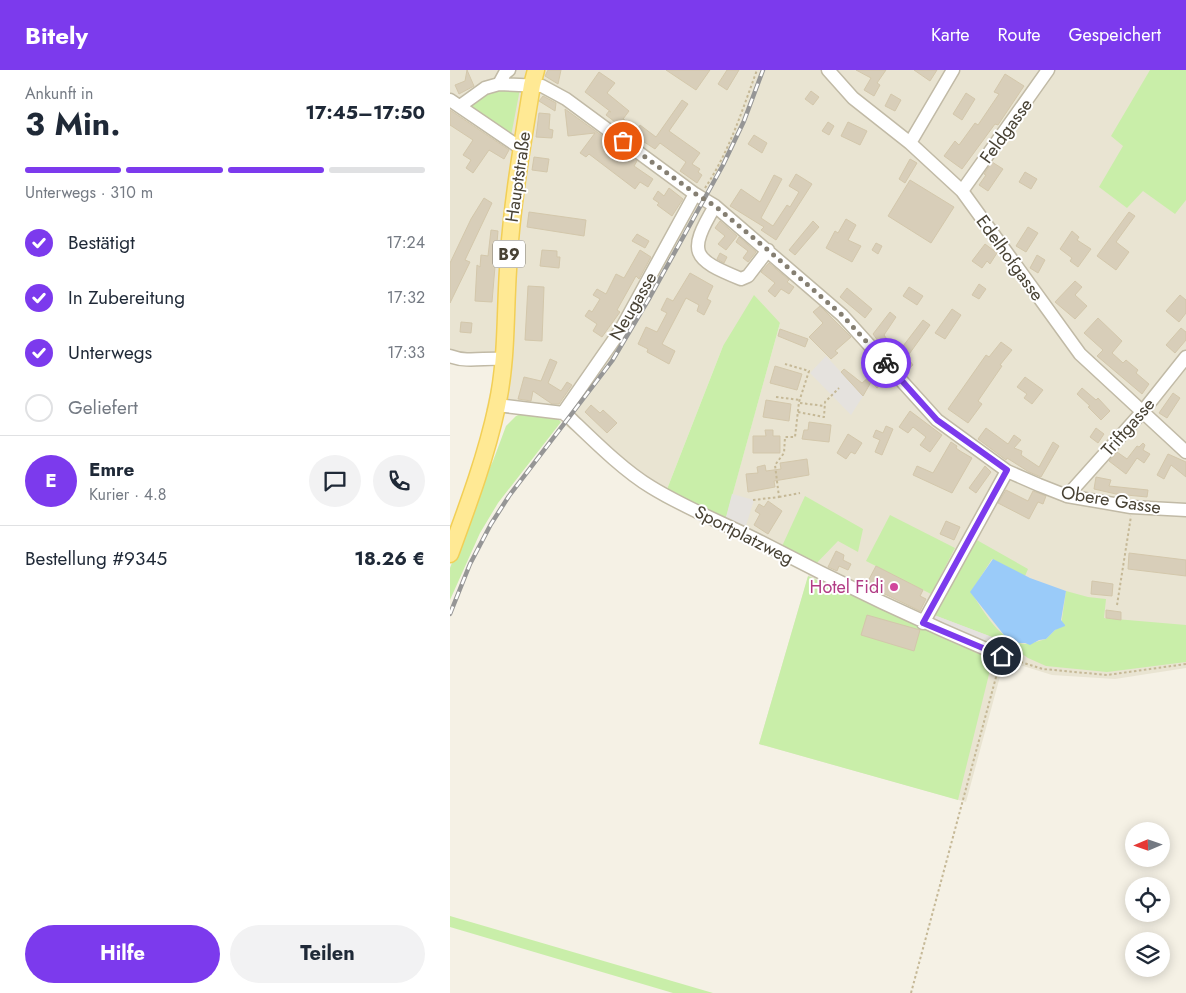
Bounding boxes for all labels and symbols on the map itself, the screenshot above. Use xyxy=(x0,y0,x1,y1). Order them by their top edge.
street label: Feldgasse xyxy=(973,93,1039,169)
pin xyxy=(602,120,644,162)
street label: Hauptstraße xyxy=(499,130,537,224)
street label: Edelhofgasse xyxy=(970,210,1050,306)
road number: B9 xyxy=(493,240,525,268)
street label: Neugasse xyxy=(603,267,663,345)
courier xyxy=(861,338,911,388)
street label: Triftgasse xyxy=(1095,392,1161,462)
street label: Obere Gasse xyxy=(1059,479,1163,521)
street label: Sportplatzweg xyxy=(690,499,798,571)
place label: Hotel Fidi xyxy=(810,574,884,600)
marker: Hotel Fidi xyxy=(888,581,900,593)
pin xyxy=(981,635,1023,677)
north arrow xyxy=(1125,822,1170,868)

